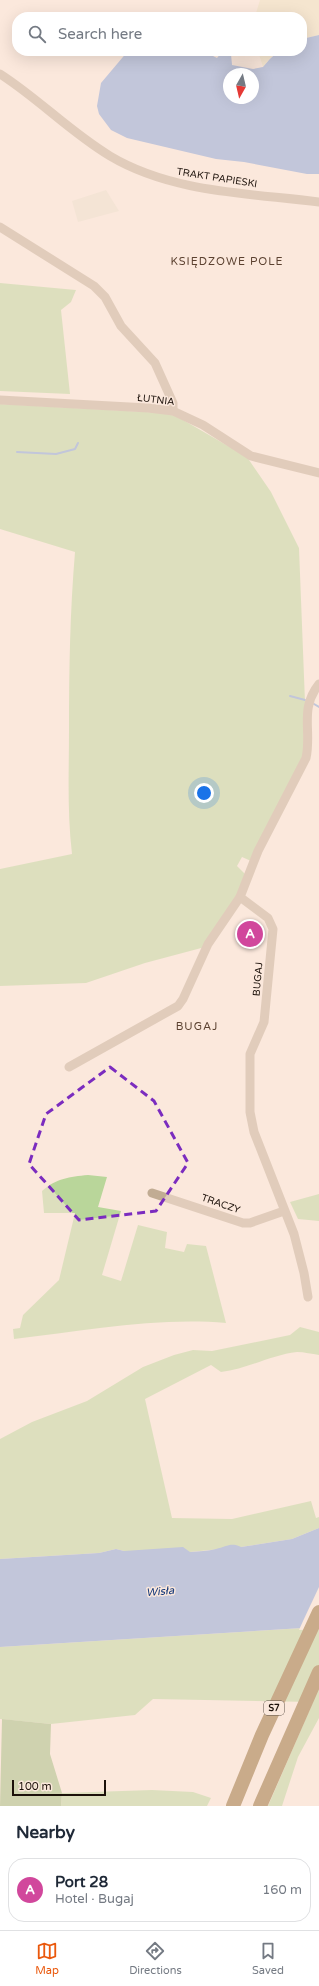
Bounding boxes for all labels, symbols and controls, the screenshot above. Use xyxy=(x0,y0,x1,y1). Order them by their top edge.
search box xyxy=(12,12,307,56)
icon: search xyxy=(26,23,48,45)
text: Search here xyxy=(58,25,142,43)
north arrow xyxy=(223,68,259,104)
street label: TRAKT PAPIESKI xyxy=(176,166,258,190)
district label: KSIĘDZOWE POLE xyxy=(170,255,284,268)
street label: ŁUTNIA xyxy=(136,392,175,408)
your location xyxy=(194,783,214,803)
pin: A xyxy=(237,919,263,949)
street label: BUGAJ xyxy=(251,962,265,997)
district label: BUGAJ xyxy=(176,1020,218,1033)
street label: TRACZY xyxy=(200,1192,242,1216)
water label: Wisła xyxy=(145,1584,175,1599)
road number: S7 xyxy=(264,1701,284,1715)
scale bar xyxy=(12,1778,106,1797)
text: 100 m xyxy=(18,1780,52,1793)
text: Nearby xyxy=(16,1822,75,1843)
text: Port 28 xyxy=(55,1873,108,1891)
text: A xyxy=(25,1882,35,1898)
text: 160 m xyxy=(262,1882,302,1898)
text: Hotel · Bugaj xyxy=(55,1891,134,1907)
tab: Map xyxy=(35,1940,59,1977)
tab: Directions xyxy=(129,1940,182,1977)
tab: Saved xyxy=(252,1940,284,1977)

